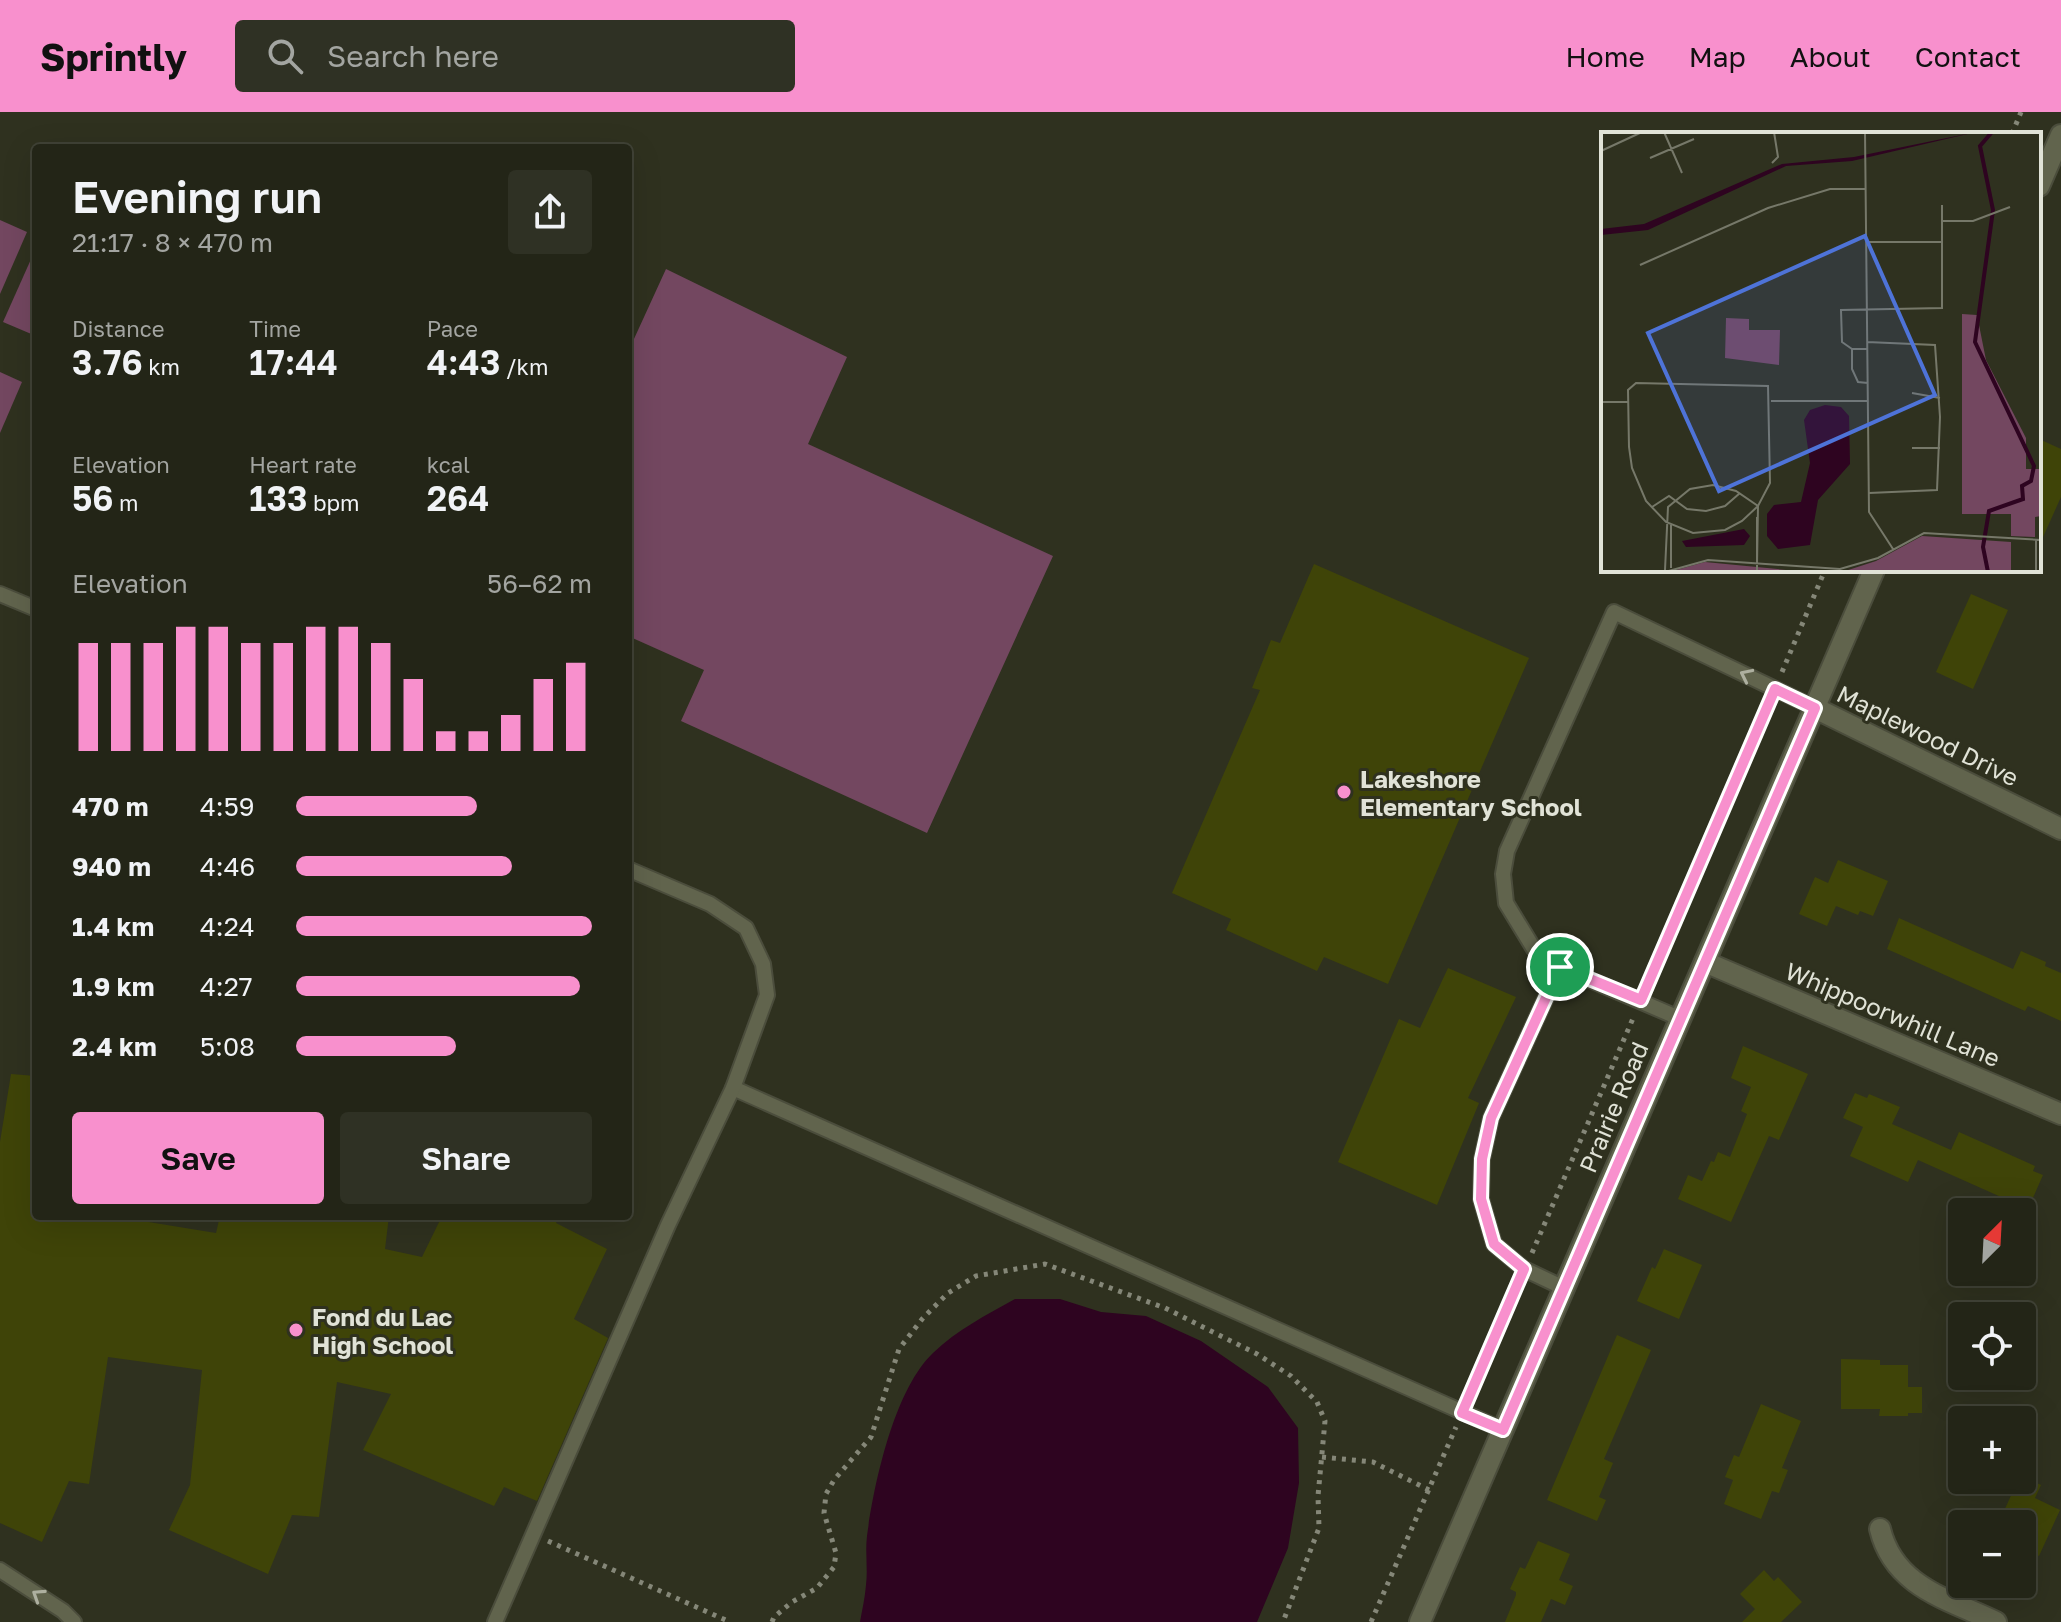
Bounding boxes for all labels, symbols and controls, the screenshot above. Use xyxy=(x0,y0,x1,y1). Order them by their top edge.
search box xyxy=(235,20,795,92)
text: Sprintly xyxy=(40,34,187,79)
icon: search xyxy=(263,34,307,78)
text: Search here xyxy=(327,38,499,74)
text: Home xyxy=(1566,40,1645,73)
text: Map xyxy=(1689,40,1746,73)
text: About xyxy=(1790,40,1871,73)
text: Contact xyxy=(1915,40,2021,73)
inset map xyxy=(1601,132,2041,572)
text: Evening run xyxy=(72,170,322,223)
button: share xyxy=(508,170,592,254)
text: 21:17 · 8 × 470 m xyxy=(72,227,273,258)
text: Distance xyxy=(72,315,164,342)
text: Time xyxy=(249,315,301,342)
text: Pace xyxy=(427,315,478,342)
text: 3.76 xyxy=(72,342,143,382)
text: 17:44 xyxy=(249,342,338,382)
text: 4:43 xyxy=(427,342,500,382)
text: km xyxy=(143,353,180,380)
text: /km xyxy=(500,353,548,380)
text: Elevation xyxy=(72,451,170,478)
text: Heart rate xyxy=(249,451,357,478)
text: kcal xyxy=(427,451,470,478)
text: 56 xyxy=(72,478,114,518)
text: 133 xyxy=(249,478,308,518)
text: 264 xyxy=(427,478,490,518)
text: m xyxy=(114,489,139,516)
text: bpm xyxy=(308,489,360,516)
text: Elevation xyxy=(72,568,188,599)
text: 56–62 m xyxy=(487,568,592,599)
one-way arrow xyxy=(1740,669,1755,685)
street label: Maplewood Drive xyxy=(1833,679,2023,791)
place label: Lakeshore Elementary School xyxy=(1360,764,1582,821)
marker: Lakeshore Elementary School xyxy=(1335,783,1353,801)
text: 470 m xyxy=(72,791,149,822)
text: 4:59 xyxy=(200,791,254,822)
text: 940 m xyxy=(72,851,151,882)
text: 4:46 xyxy=(200,851,255,882)
text: 1.4 km xyxy=(72,911,154,942)
text: 4:24 xyxy=(200,911,255,942)
pin xyxy=(1526,933,1594,1001)
icon: arrive xyxy=(1538,945,1582,989)
street label: Whippoorwhill Lane xyxy=(1781,956,2005,1072)
text: 1.9 km xyxy=(72,971,155,1002)
text: 4:27 xyxy=(200,971,253,1002)
text: 2.4 km xyxy=(72,1031,157,1062)
text: 5:08 xyxy=(200,1031,255,1062)
street label: Prairie Road xyxy=(1572,1037,1654,1177)
button: Save xyxy=(72,1112,324,1204)
button: Share xyxy=(340,1112,592,1204)
north arrow xyxy=(1948,1198,2036,1286)
map controls xyxy=(1948,1198,2036,1598)
place label: Fond du Lac High School xyxy=(312,1302,453,1359)
button: locate xyxy=(1948,1302,2036,1390)
marker: Fond du Lac High School xyxy=(287,1321,305,1339)
button: + xyxy=(1948,1406,2036,1494)
button: − xyxy=(1948,1510,2036,1598)
one-way arrow xyxy=(32,1589,47,1604)

